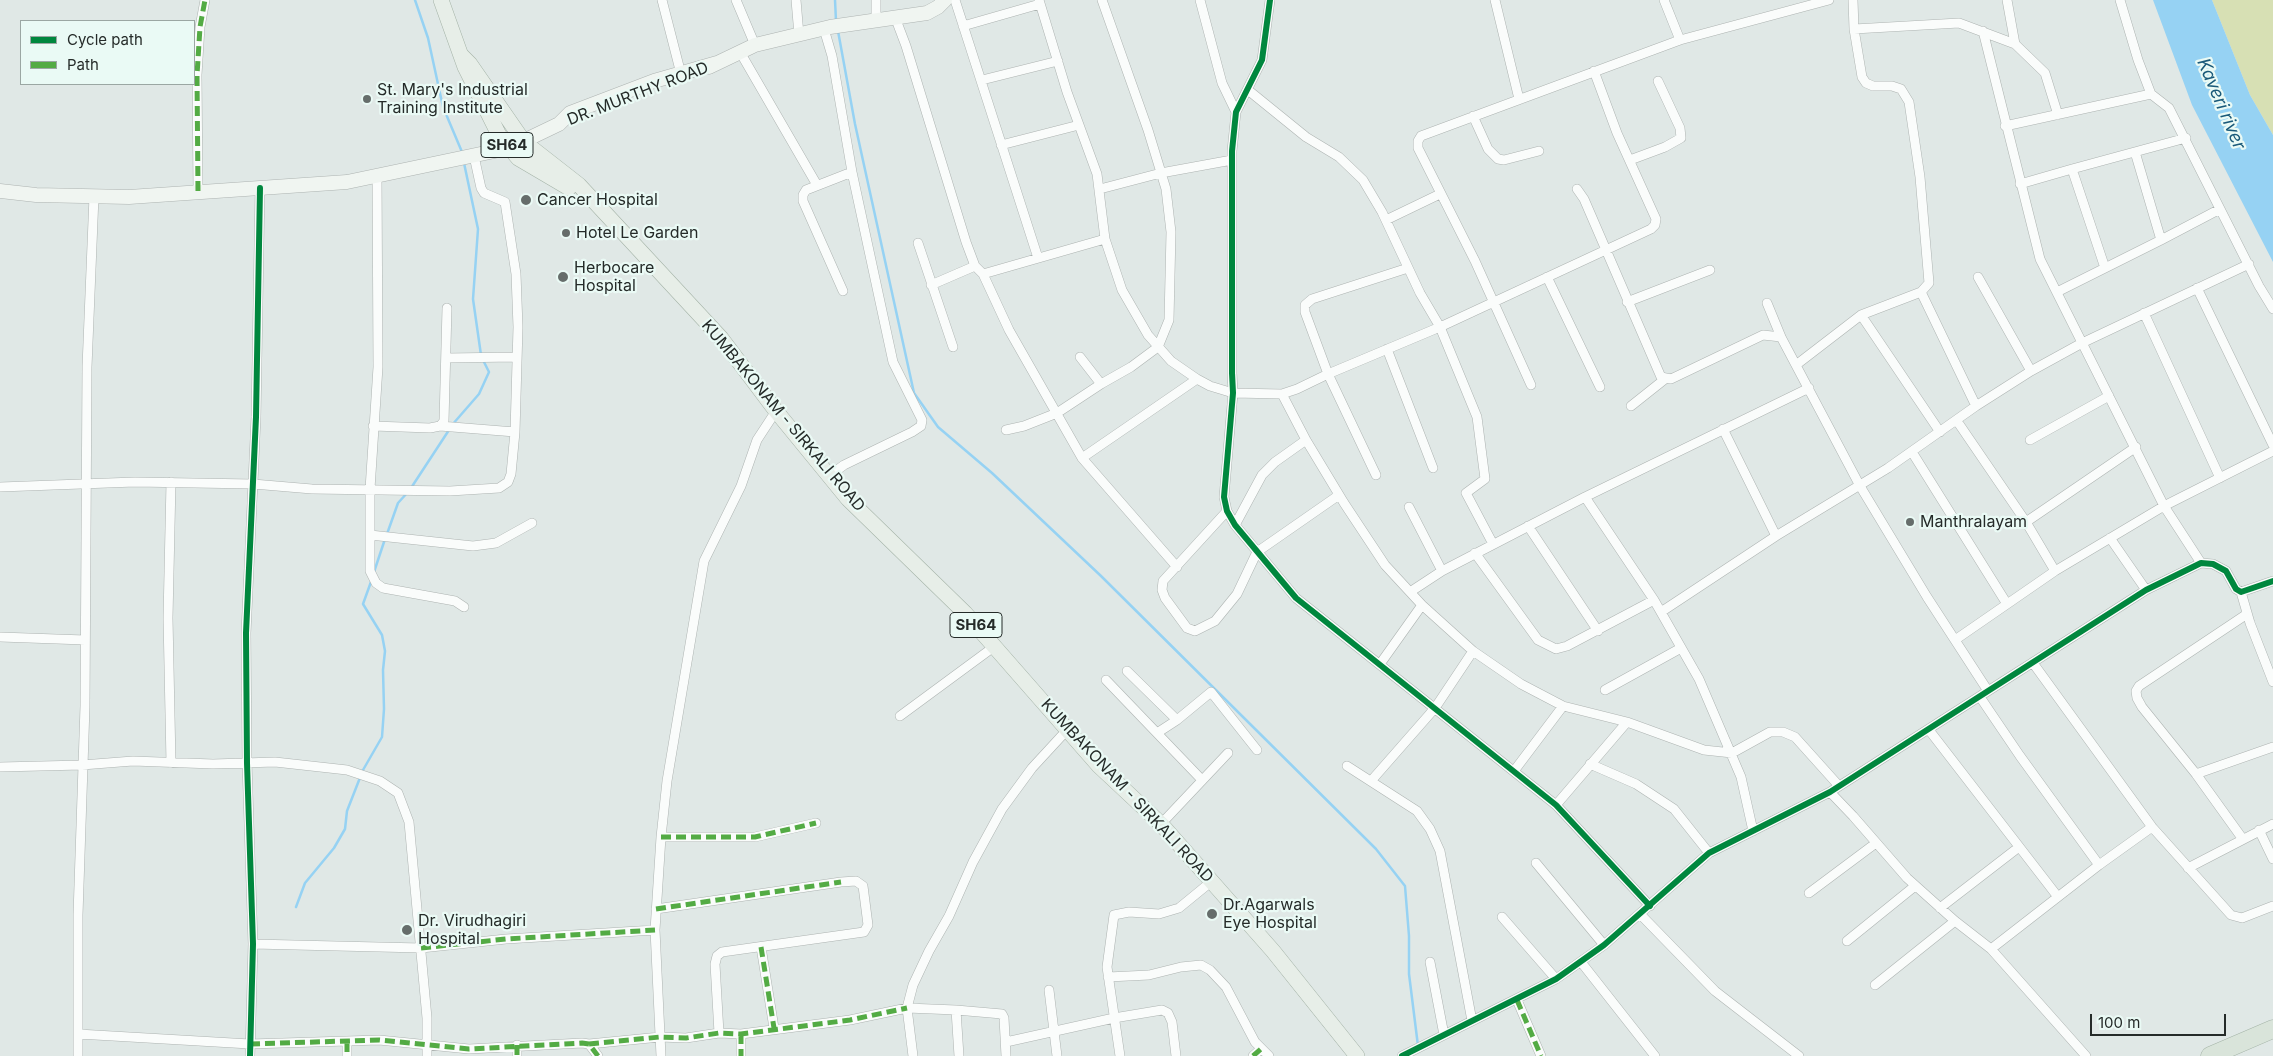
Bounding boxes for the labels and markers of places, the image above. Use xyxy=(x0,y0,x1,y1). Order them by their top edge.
place label: St. Mary's Industrial Training Institute xyxy=(377,80,528,118)
marker: St. Mary's Industrial Training Institute xyxy=(361,93,373,105)
place label: Cancer Hospital xyxy=(537,190,658,210)
marker: Cancer Hospital xyxy=(519,193,533,207)
place label: Hotel Le Garden xyxy=(576,223,698,243)
marker: Hotel Le Garden xyxy=(560,227,572,239)
place label: Herbocare Hospital xyxy=(574,258,654,296)
marker: Herbocare Hospital xyxy=(556,270,570,284)
place label: Manthralayam xyxy=(1920,512,2027,532)
marker: Manthralayam xyxy=(1904,516,1916,528)
place label: Dr.Agarwals Eye Hospital xyxy=(1223,895,1317,933)
marker: Dr.Agarwals Eye Hospital xyxy=(1205,907,1219,921)
place label: Dr. Virudhagiri Hospital xyxy=(418,911,526,949)
marker: Dr. Virudhagiri Hospital xyxy=(400,923,414,937)

